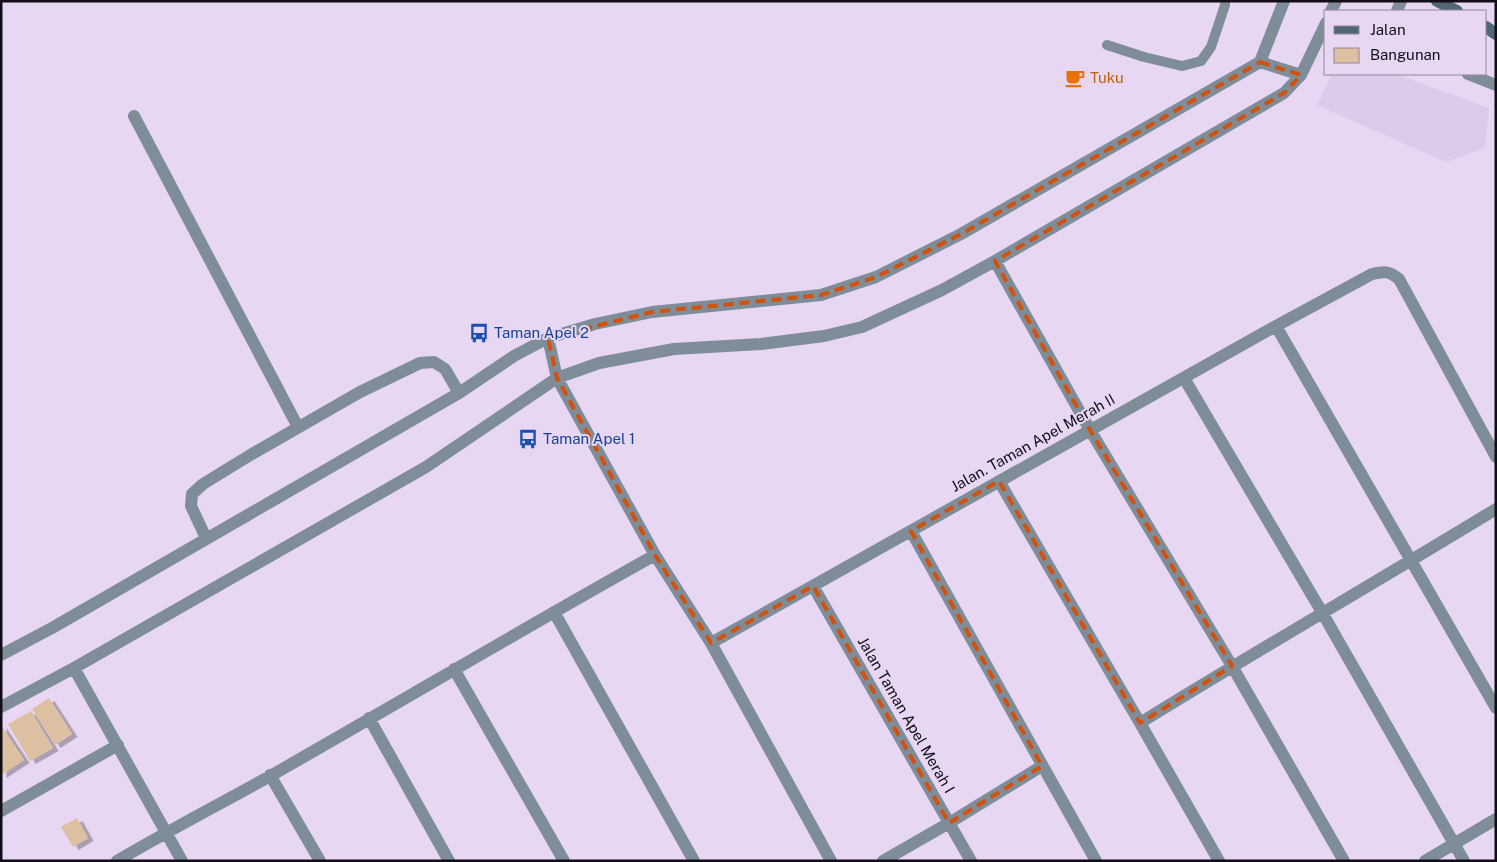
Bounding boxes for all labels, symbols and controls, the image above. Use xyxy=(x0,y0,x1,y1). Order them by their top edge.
legend xyxy=(1324,10,1487,75)
text: Jalan xyxy=(1370,21,1406,38)
text: Bangunan xyxy=(1370,46,1441,63)
cafe icon: Tuku xyxy=(1064,67,1086,89)
place label: Tuku xyxy=(1090,69,1124,86)
bus stop icon: Taman Apel 2 xyxy=(468,322,490,344)
place label: Taman Apel 2 xyxy=(494,324,589,341)
street label: Jalan. Taman Apel Merah II xyxy=(948,390,1118,495)
bus stop icon: Taman Apel 1 xyxy=(517,428,539,450)
place label: Taman Apel 1 xyxy=(543,430,635,447)
street label: Jalan Taman Apel Merah I xyxy=(855,634,958,796)

